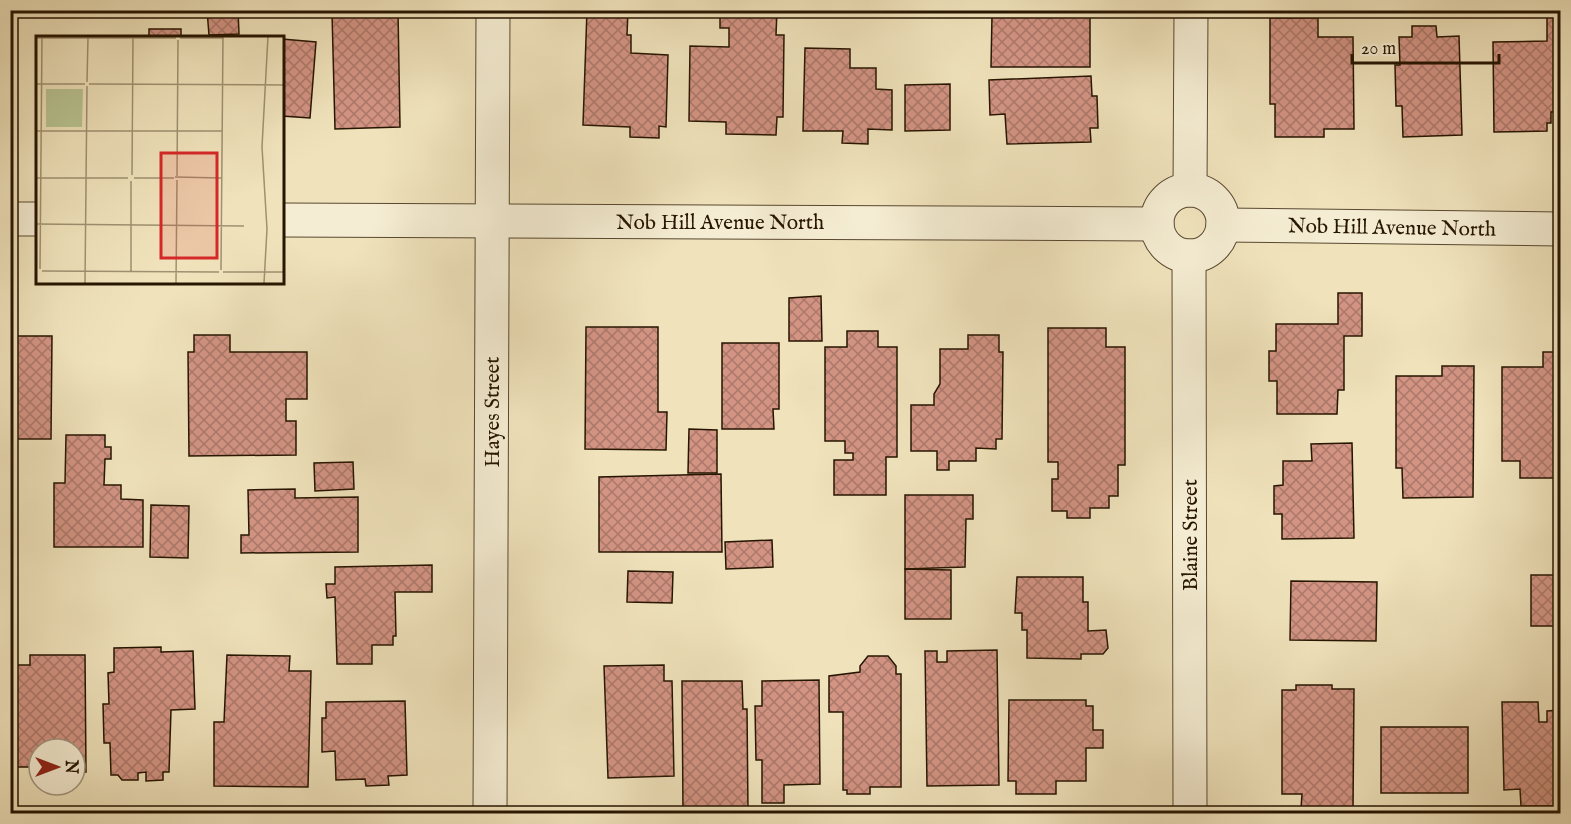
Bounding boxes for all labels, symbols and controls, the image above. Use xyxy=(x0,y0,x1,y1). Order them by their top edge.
scale bar xyxy=(1352,27,1499,65)
inset map xyxy=(36,36,284,284)
text: 20 m xyxy=(1361,38,1396,61)
street label: Nob Hill Avenue North xyxy=(616,210,824,237)
street label: Nob Hill Avenue North xyxy=(1288,213,1496,244)
street label: Hayes Street xyxy=(480,357,507,467)
street label: Blaine Street xyxy=(1178,479,1205,591)
north arrow xyxy=(27,737,87,797)
text: N xyxy=(60,759,80,774)

